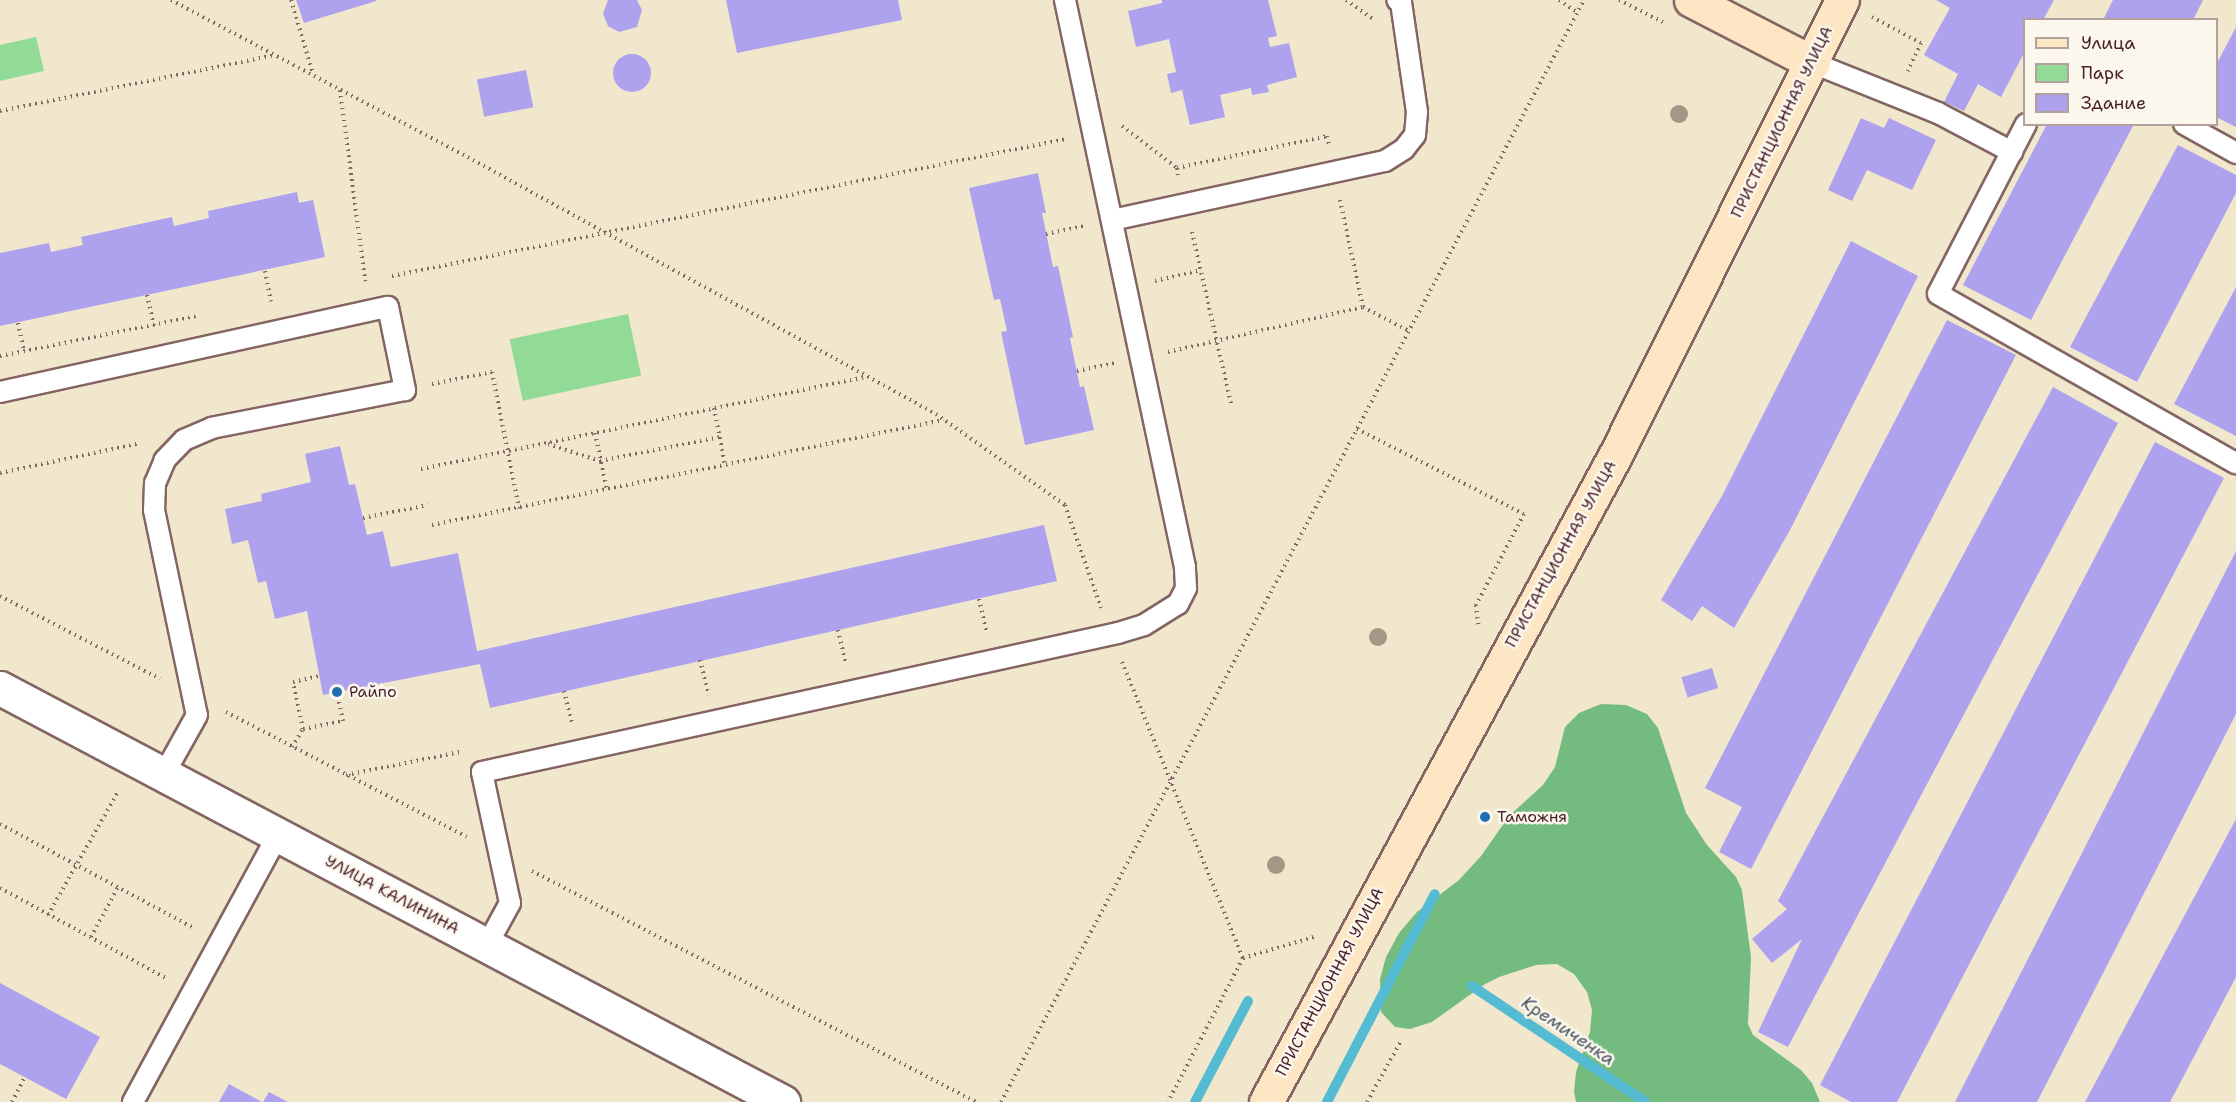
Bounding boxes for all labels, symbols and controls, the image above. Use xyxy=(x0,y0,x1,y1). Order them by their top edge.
legend xyxy=(2023,18,2218,126)
street label: ПРИСТАНЦИОННАЯ УЛИЦА xyxy=(1727,23,1837,221)
text: Улица xyxy=(2081,31,2135,55)
text: Парк xyxy=(2081,61,2124,85)
text: Здание xyxy=(2081,91,2146,115)
street label: ПРИСТАНЦИОННАЯ УЛИЦА xyxy=(1501,457,1621,651)
place label: Райпо xyxy=(349,682,397,702)
marker: Райпо xyxy=(330,685,344,699)
place label: Таможня xyxy=(1497,807,1567,827)
marker: Таможня xyxy=(1478,810,1492,824)
street label: УЛИЦА КАЛИНИНА xyxy=(322,852,462,938)
street label: ПРИСТАНЦИОННАЯ УЛИЦА xyxy=(1272,884,1388,1080)
water label: Кремиченка xyxy=(1517,992,1619,1070)

